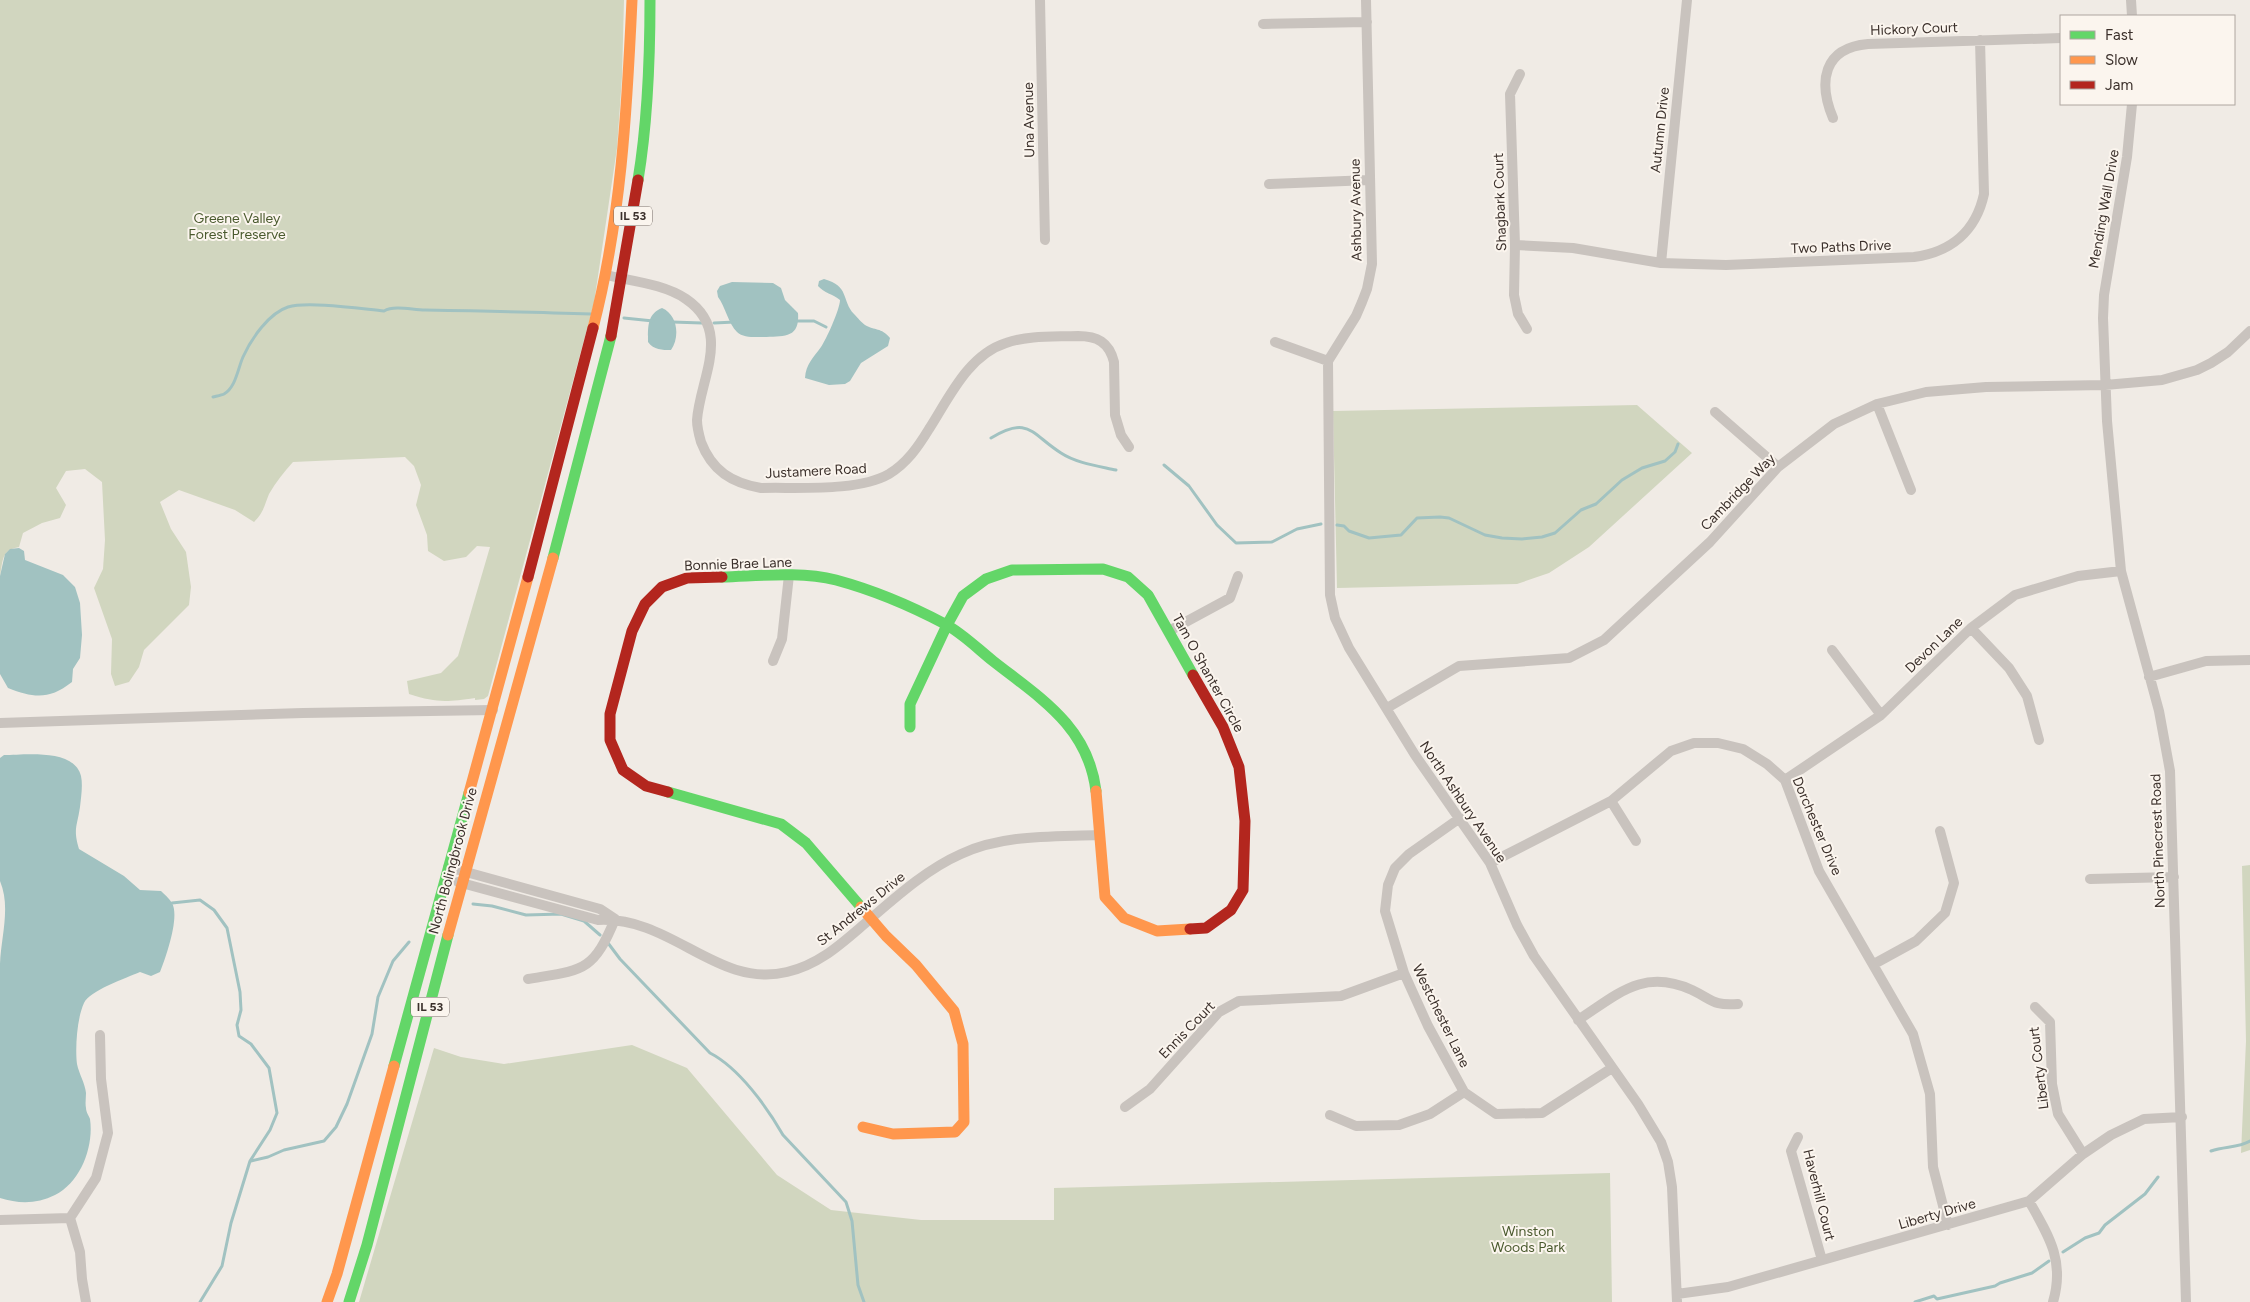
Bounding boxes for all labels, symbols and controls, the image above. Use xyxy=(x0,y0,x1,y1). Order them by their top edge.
legend xyxy=(2060,15,2235,105)
street label: Hickory Court xyxy=(1870,19,1958,39)
text: Fast xyxy=(2105,26,2134,44)
text: Slow xyxy=(2105,51,2138,69)
text: Jam xyxy=(2105,76,2133,94)
street label: Una Avenue xyxy=(1020,82,1038,158)
street label: Autumn Drive xyxy=(1647,86,1673,174)
street label: Mending Wall Drive xyxy=(2085,148,2123,270)
street label: Shagbark Court xyxy=(1490,153,1510,251)
street label: Ashbury Avenue xyxy=(1347,158,1365,262)
road number: IL 53 xyxy=(614,207,652,226)
park label: Greene Valley Forest Preserve xyxy=(188,210,286,243)
street label: Two Paths Drive xyxy=(1790,237,1892,257)
street label: Cambridge Way xyxy=(1697,450,1779,534)
street label: Justamere Road xyxy=(765,460,867,482)
street label: Bonnie Brae Lane xyxy=(684,554,793,574)
street label: Tam O Shanter Circle xyxy=(1168,611,1248,735)
street label: Devon Lane xyxy=(1902,613,1967,677)
street label: North Ashbury Avenue xyxy=(1416,738,1510,866)
street label: North Pinecrest Road xyxy=(2147,773,2169,909)
street label: Dorchester Drive xyxy=(1789,774,1846,878)
street label: North Bolingbrook Drive xyxy=(425,785,481,936)
street label: St Andrews Drive xyxy=(814,868,909,950)
street label: Westchester Lane xyxy=(1409,962,1474,1071)
road number: IL 53 xyxy=(411,998,449,1016)
street label: Ennis Court xyxy=(1155,998,1219,1062)
street label: Liberty Court xyxy=(2025,1026,2053,1110)
street label: Haverhill Court xyxy=(1799,1147,1839,1243)
street label: Liberty Drive xyxy=(1896,1195,1978,1233)
park label: Winston Woods Park xyxy=(1491,1223,1565,1256)

